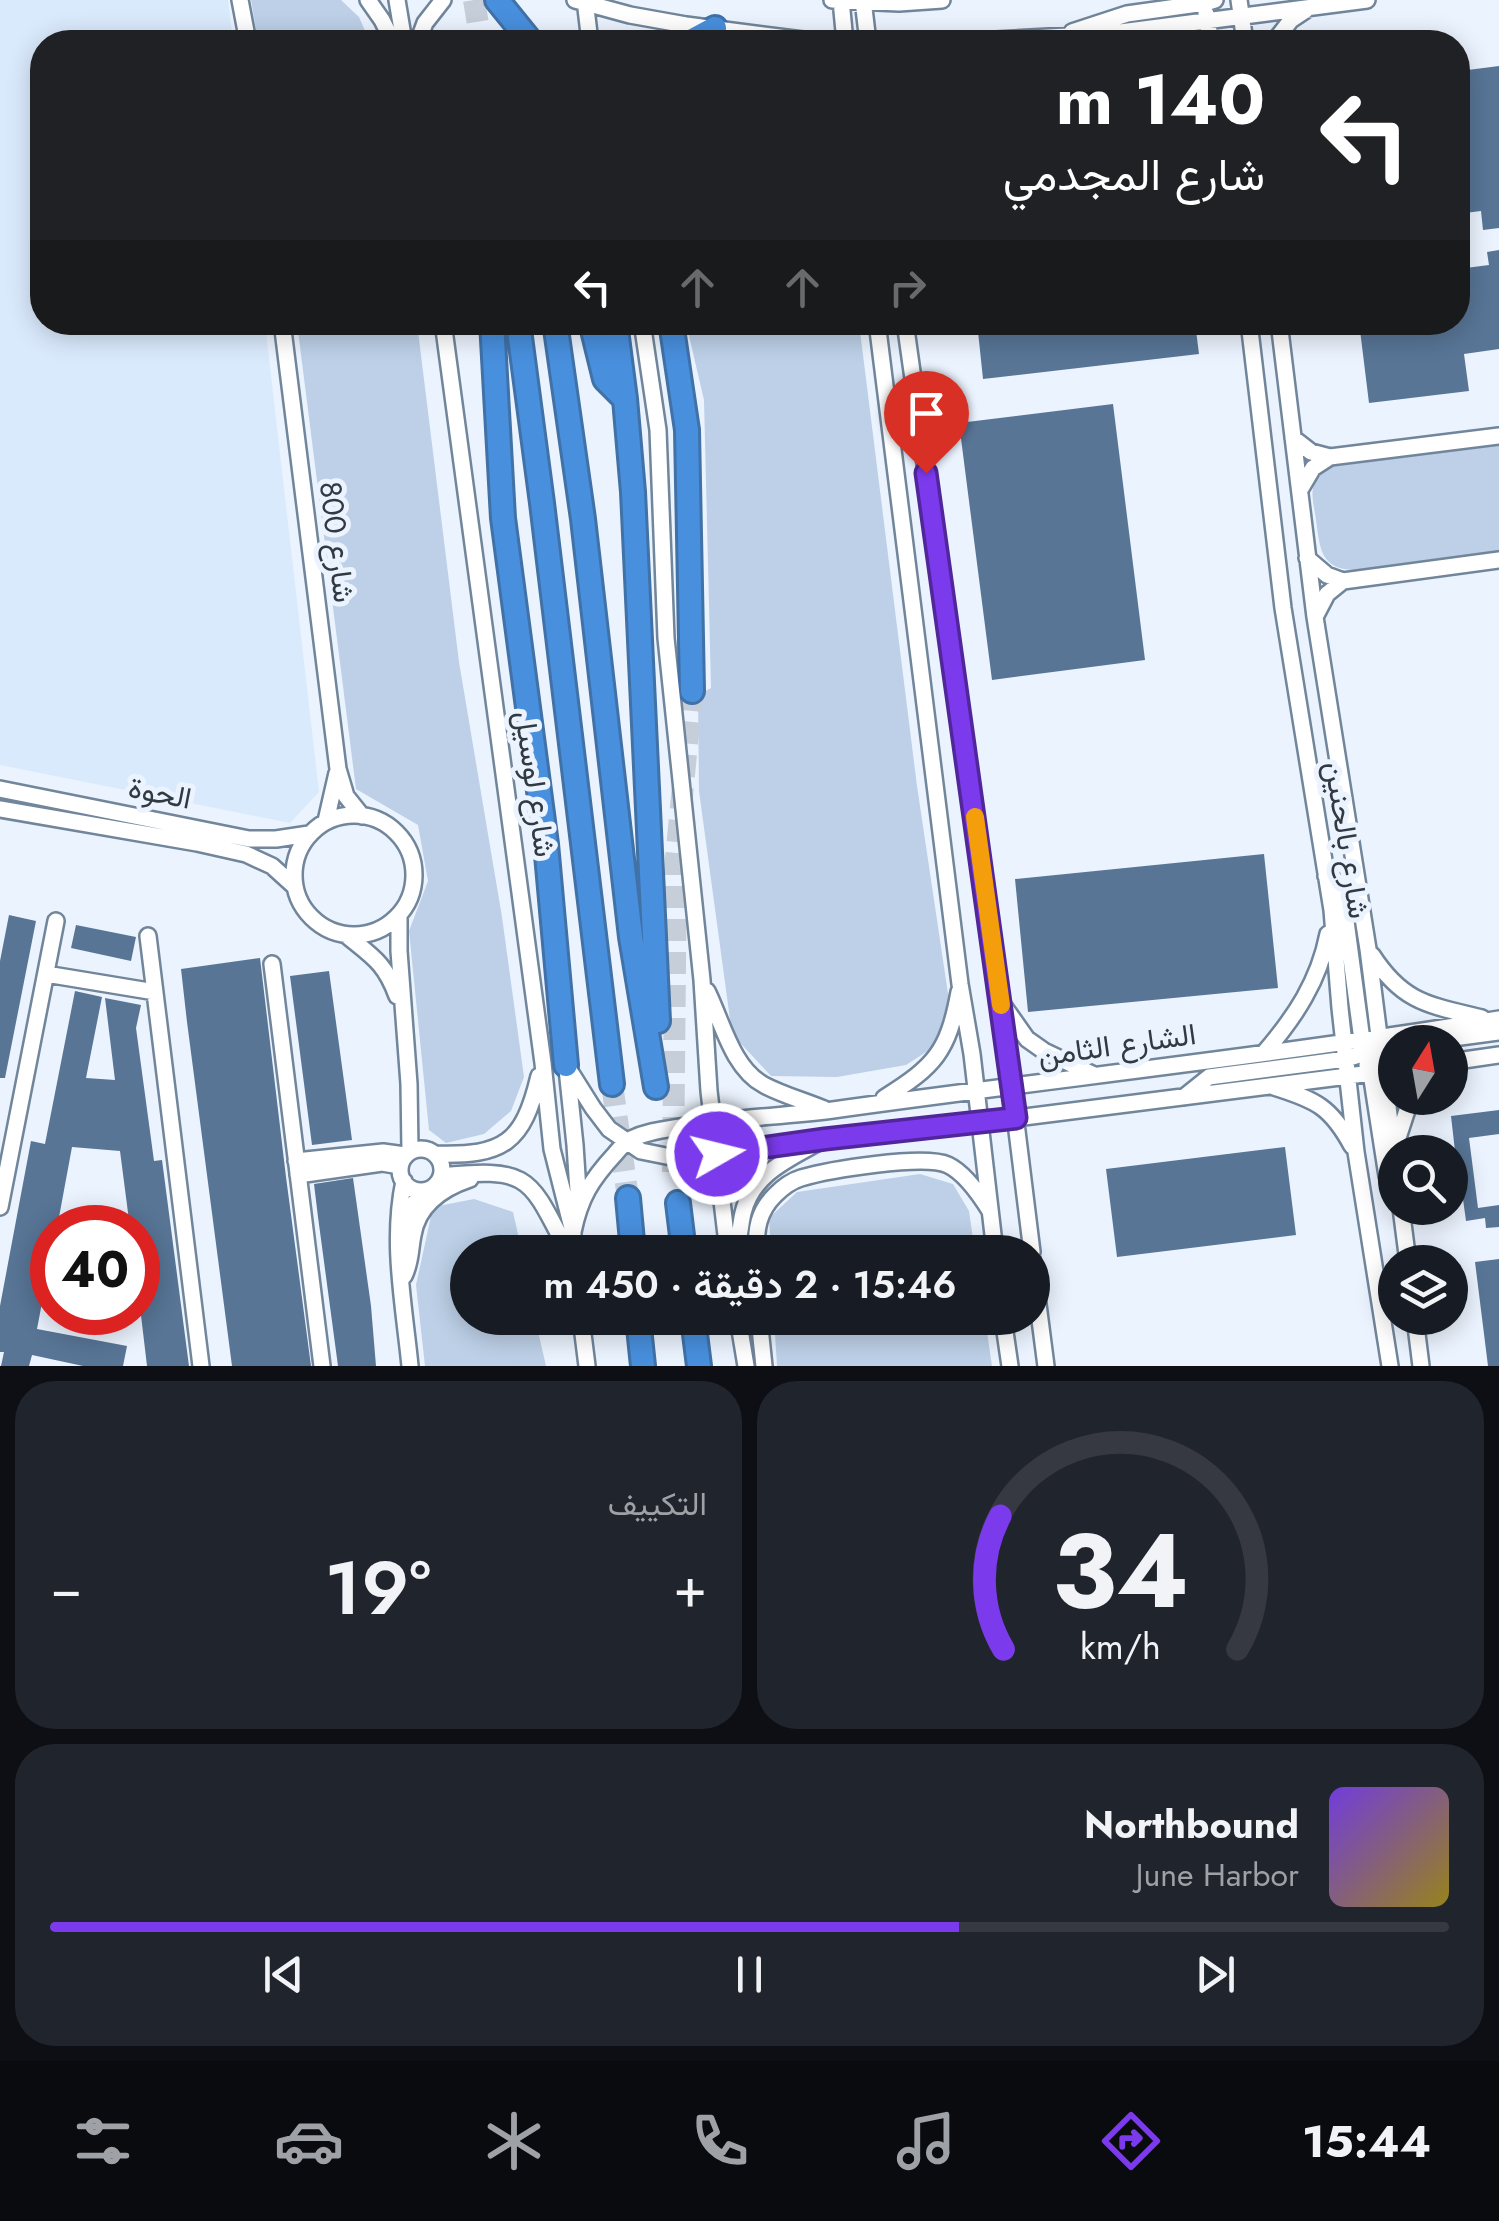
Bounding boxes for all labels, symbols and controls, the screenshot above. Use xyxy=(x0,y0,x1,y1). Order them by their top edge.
text: 140 m xyxy=(1056,49,1265,150)
icon: left xyxy=(1300,70,1430,200)
text: شارع المجدمي xyxy=(1003,142,1265,207)
icon: left xyxy=(565,260,620,315)
icon: ahead xyxy=(670,260,725,315)
icon: ahead xyxy=(775,260,830,315)
icon: right xyxy=(880,260,935,315)
pin xyxy=(884,371,969,474)
icon: arrive xyxy=(899,386,954,441)
street label: شارع 800 xyxy=(309,479,366,605)
street label: شارع لوسيل xyxy=(504,708,567,860)
street label: شارع بالحنين xyxy=(1314,758,1381,922)
street label: الحوة xyxy=(125,765,195,820)
street label: الشارع الثامن xyxy=(1035,1012,1199,1077)
north arrow xyxy=(1378,1025,1468,1115)
map controls xyxy=(1378,1025,1468,1335)
position arrow xyxy=(665,1102,769,1206)
button: search xyxy=(1378,1135,1468,1225)
speed limit sign: 40 xyxy=(30,1205,160,1335)
button: layers xyxy=(1378,1245,1468,1335)
text: 15:46 · 2 دقيقة · 450 m xyxy=(543,1257,957,1312)
text: التكييف xyxy=(608,1481,707,1527)
text: 34 xyxy=(1052,1496,1189,1646)
text: 19° xyxy=(324,1534,431,1642)
text: − xyxy=(50,1548,82,1628)
text: + xyxy=(673,1548,707,1628)
text: km/h xyxy=(1080,1621,1161,1672)
text: Northbound xyxy=(1084,1797,1299,1852)
text: June Harbor xyxy=(1136,1852,1299,1898)
icon: previous xyxy=(256,1947,311,2002)
icon: pause xyxy=(722,1947,777,2002)
icon: next xyxy=(1188,1947,1243,2002)
icon: filters xyxy=(68,2106,138,2176)
icon: car xyxy=(274,2106,344,2176)
icon: climate xyxy=(479,2106,549,2176)
icon: phone xyxy=(685,2106,755,2176)
icon: music xyxy=(891,2106,961,2176)
icon: directions xyxy=(1096,2106,1166,2176)
text: 15:44 xyxy=(1302,2109,1431,2174)

